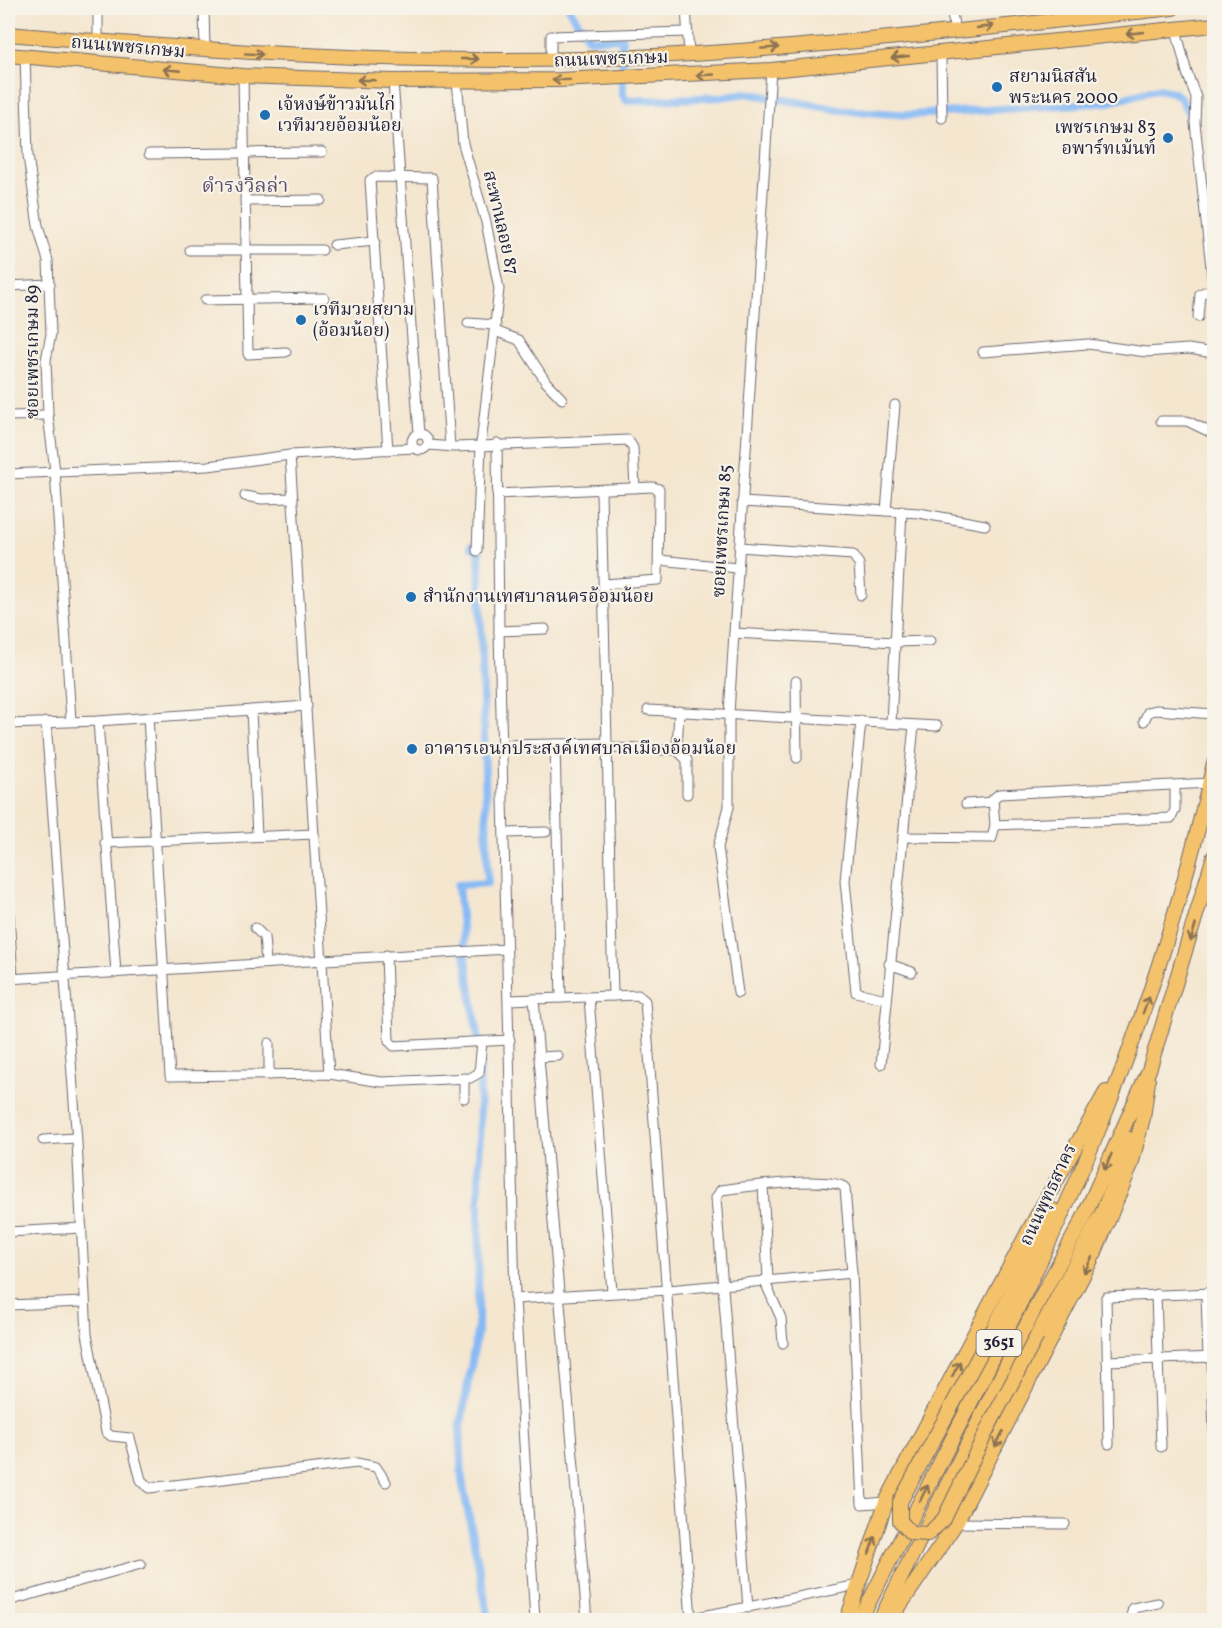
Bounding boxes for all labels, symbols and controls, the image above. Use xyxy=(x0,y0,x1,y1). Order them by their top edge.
one-way arrow xyxy=(974,21,994,32)
one-way arrow xyxy=(1126,28,1146,39)
street label: ถนนเพชรเกษม xyxy=(70,31,186,65)
one-way arrow xyxy=(759,43,779,54)
street label: ถนนเพชรเกษม xyxy=(553,46,669,74)
one-way arrow xyxy=(244,48,264,59)
one-way arrow xyxy=(890,52,910,63)
one-way arrow xyxy=(460,53,480,65)
one-way arrow xyxy=(162,64,182,75)
place label: สยามนิสสัน พระนคร 2000 xyxy=(1009,65,1118,111)
one-way arrow xyxy=(696,69,716,80)
one-way arrow xyxy=(552,74,572,86)
one-way arrow xyxy=(357,75,377,86)
marker: สยามนิสสัน พระนคร 2000 xyxy=(990,80,1004,94)
place label: เจ้หงษ์ข้าวมันไก่ เวทีมวยอ้อมน้อย xyxy=(277,92,402,139)
marker: เจ้หงษ์ข้าวมันไก่ เวทีมวยอ้อมน้อย xyxy=(258,108,272,122)
place label: เพชรเกษม 83 อพาร์ทเม้นท์ xyxy=(1054,116,1156,162)
marker: เพชรเกษม 83 อพาร์ทเม้นท์ xyxy=(1161,131,1175,145)
street label: สะพานลอย 87 xyxy=(476,168,524,278)
district label: ดำรงวิลล่า xyxy=(202,173,288,201)
street label: ซอยเพชรเกษม 89 xyxy=(21,285,46,419)
place label: เวทีมวยสยาม (อ้อมน้อย) xyxy=(313,298,414,344)
marker: เวทีมวยสยาม (อ้อมน้อย) xyxy=(294,313,308,327)
street label: ซอยเพชรเกษม 85 xyxy=(707,464,739,598)
place label: สำนักงานเทศบาลนครอ้อมน้อย xyxy=(423,585,654,610)
marker: สำนักงานเทศบาลนครอ้อมน้อย xyxy=(404,590,418,604)
place label: อาคารเอนกประสงค์เทศบาลเมืองอ้อมน้อย xyxy=(424,737,736,762)
marker: อาคารเอนกประสงค์เทศบาลเมืองอ้อมน้อย xyxy=(405,742,419,756)
one-way arrow xyxy=(1187,923,1198,942)
one-way arrow xyxy=(1141,996,1152,1014)
street label: ถนนพุทธสาคร xyxy=(1014,1140,1084,1250)
one-way arrow xyxy=(1102,1153,1114,1171)
one-way arrow xyxy=(1082,1256,1094,1274)
road number: 3651 xyxy=(976,1330,1022,1356)
one-way arrow xyxy=(951,1361,962,1379)
one-way arrow xyxy=(993,1429,1005,1447)
one-way arrow xyxy=(918,1484,930,1502)
one-way arrow xyxy=(868,1536,879,1555)

